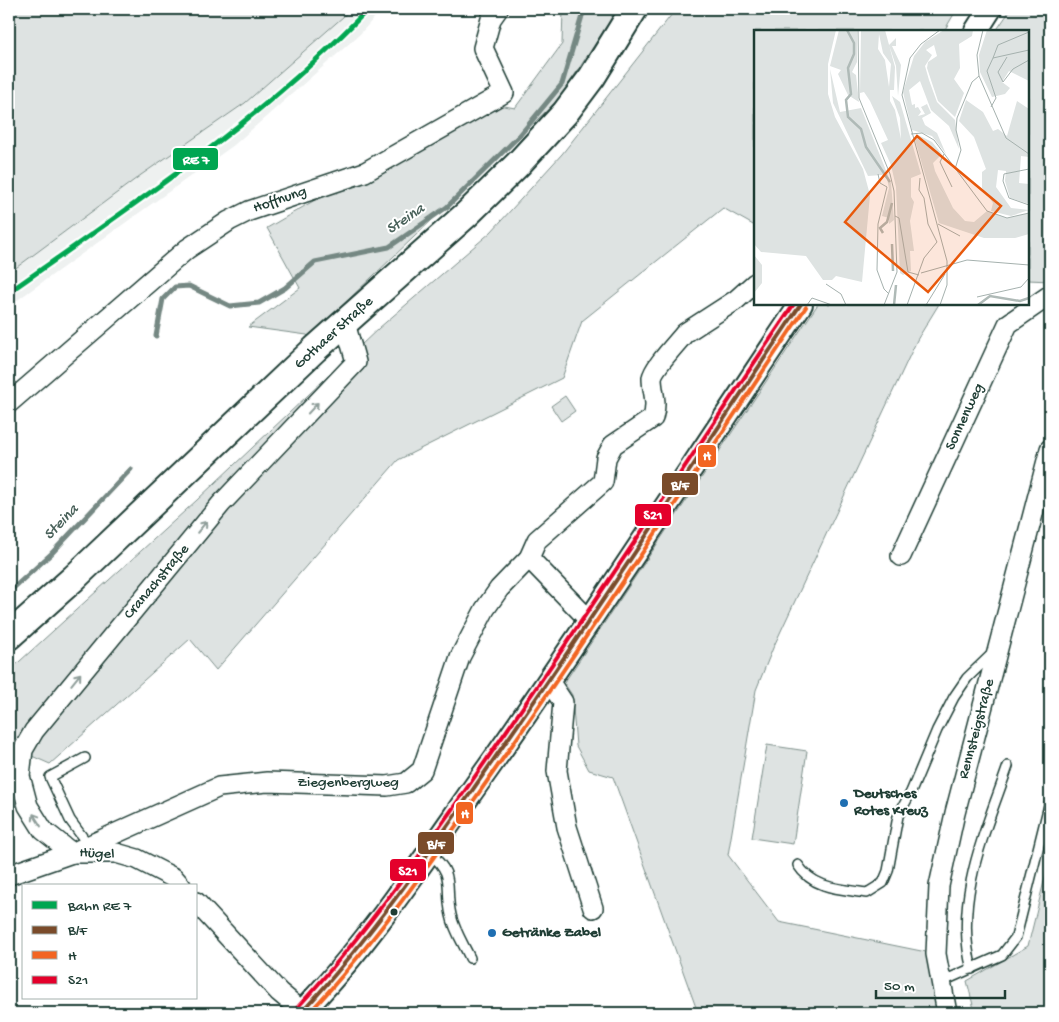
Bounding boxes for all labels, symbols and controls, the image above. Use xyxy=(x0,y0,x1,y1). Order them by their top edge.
inset map xyxy=(754,30,1029,305)
line badge: RE 7 xyxy=(172,147,219,171)
text: RE 7 xyxy=(182,153,210,170)
street label: Hoffnung xyxy=(251,182,309,218)
water label: Steina xyxy=(383,200,430,240)
street label: Gothaer Straße xyxy=(291,293,377,373)
street label: Sonnenweg xyxy=(942,381,988,453)
one-way arrow xyxy=(307,401,319,414)
line badge: H xyxy=(697,444,717,468)
text: H xyxy=(703,449,712,466)
line badge: B/F xyxy=(661,472,699,496)
text: B/F xyxy=(670,478,691,495)
water label: Steina xyxy=(41,500,84,545)
line badge: S21 xyxy=(634,503,672,527)
text: S21 xyxy=(643,508,663,525)
one-way arrow xyxy=(197,521,208,534)
street label: Cranachstraße xyxy=(120,541,194,623)
one-way arrow xyxy=(71,672,82,685)
street label: Rennsteigstraße xyxy=(955,677,999,781)
street label: Ziegenbergweg xyxy=(297,774,399,792)
place label: Deutsches Rotes Kreuz xyxy=(852,785,929,820)
marker: Deutsches Rotes Kreuz xyxy=(838,797,850,809)
line badge: H xyxy=(455,801,474,825)
text: H xyxy=(461,807,470,824)
one-way arrow xyxy=(32,813,42,827)
line badge: B/F xyxy=(417,831,455,855)
text: B/F xyxy=(426,837,447,854)
street label: Hügel xyxy=(79,844,115,864)
line badge: S21 xyxy=(389,858,427,882)
text: S21 xyxy=(398,864,418,881)
legend xyxy=(22,884,198,1000)
text: Bahn RE 7 xyxy=(67,898,132,916)
unlabelled marker xyxy=(389,907,399,917)
text: B/F xyxy=(67,922,88,940)
place label: Getränke Zabel xyxy=(502,924,602,942)
marker: Getränke Zabel xyxy=(486,927,498,939)
text: H xyxy=(68,948,77,966)
scale bar xyxy=(876,967,1005,999)
text: S21 xyxy=(68,972,88,990)
text: 50 m xyxy=(884,978,915,996)

